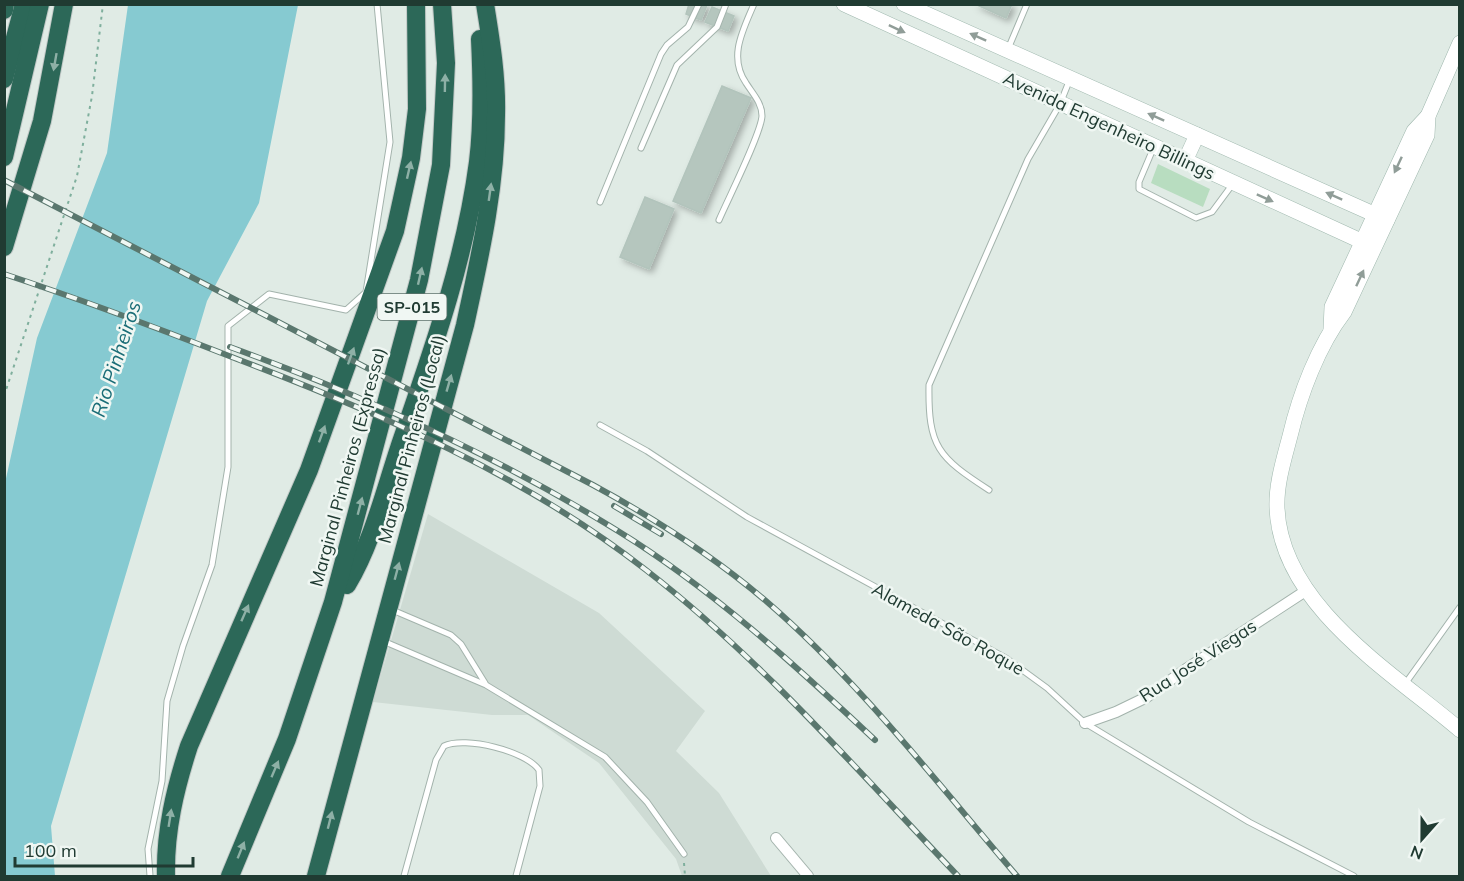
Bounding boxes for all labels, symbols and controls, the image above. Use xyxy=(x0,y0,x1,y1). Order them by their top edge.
one-way arrow xyxy=(889,24,907,34)
one-way arrow xyxy=(969,33,986,42)
one-way arrow xyxy=(50,53,59,72)
street label: Avenida Engenheiro Billings xyxy=(1000,66,1219,185)
one-way arrow xyxy=(440,74,450,93)
one-way arrow xyxy=(1147,112,1164,121)
one-way arrow xyxy=(1393,156,1402,173)
one-way arrow xyxy=(404,161,414,179)
one-way arrow xyxy=(485,183,494,202)
one-way arrow xyxy=(1324,191,1342,201)
one-way arrow xyxy=(1257,193,1275,203)
one-way arrow xyxy=(415,267,425,285)
one-way arrow xyxy=(1355,269,1365,287)
road number: SP-015 xyxy=(378,294,446,320)
water label: Rio Pinheiros xyxy=(85,298,146,420)
street label: Marginal Pinheiros (Local) xyxy=(373,332,450,546)
street label: Marginal Pinheiros (Expressa) xyxy=(304,345,391,589)
one-way arrow xyxy=(346,347,356,365)
one-way arrow xyxy=(445,374,454,392)
one-way arrow xyxy=(317,425,327,443)
one-way arrow xyxy=(356,496,366,515)
one-way arrow xyxy=(393,562,402,580)
street label: Alameda São Roque xyxy=(868,577,1028,680)
one-way arrow xyxy=(240,604,250,622)
street label: Rua José Viegas xyxy=(1135,614,1261,707)
one-way arrow xyxy=(270,759,280,777)
one-way arrow xyxy=(166,809,175,828)
north arrow xyxy=(1392,809,1452,869)
one-way arrow xyxy=(326,811,336,829)
scale bar xyxy=(15,830,194,868)
text: 100 m xyxy=(24,839,77,862)
one-way arrow xyxy=(236,840,246,858)
text: N xyxy=(1407,842,1426,865)

